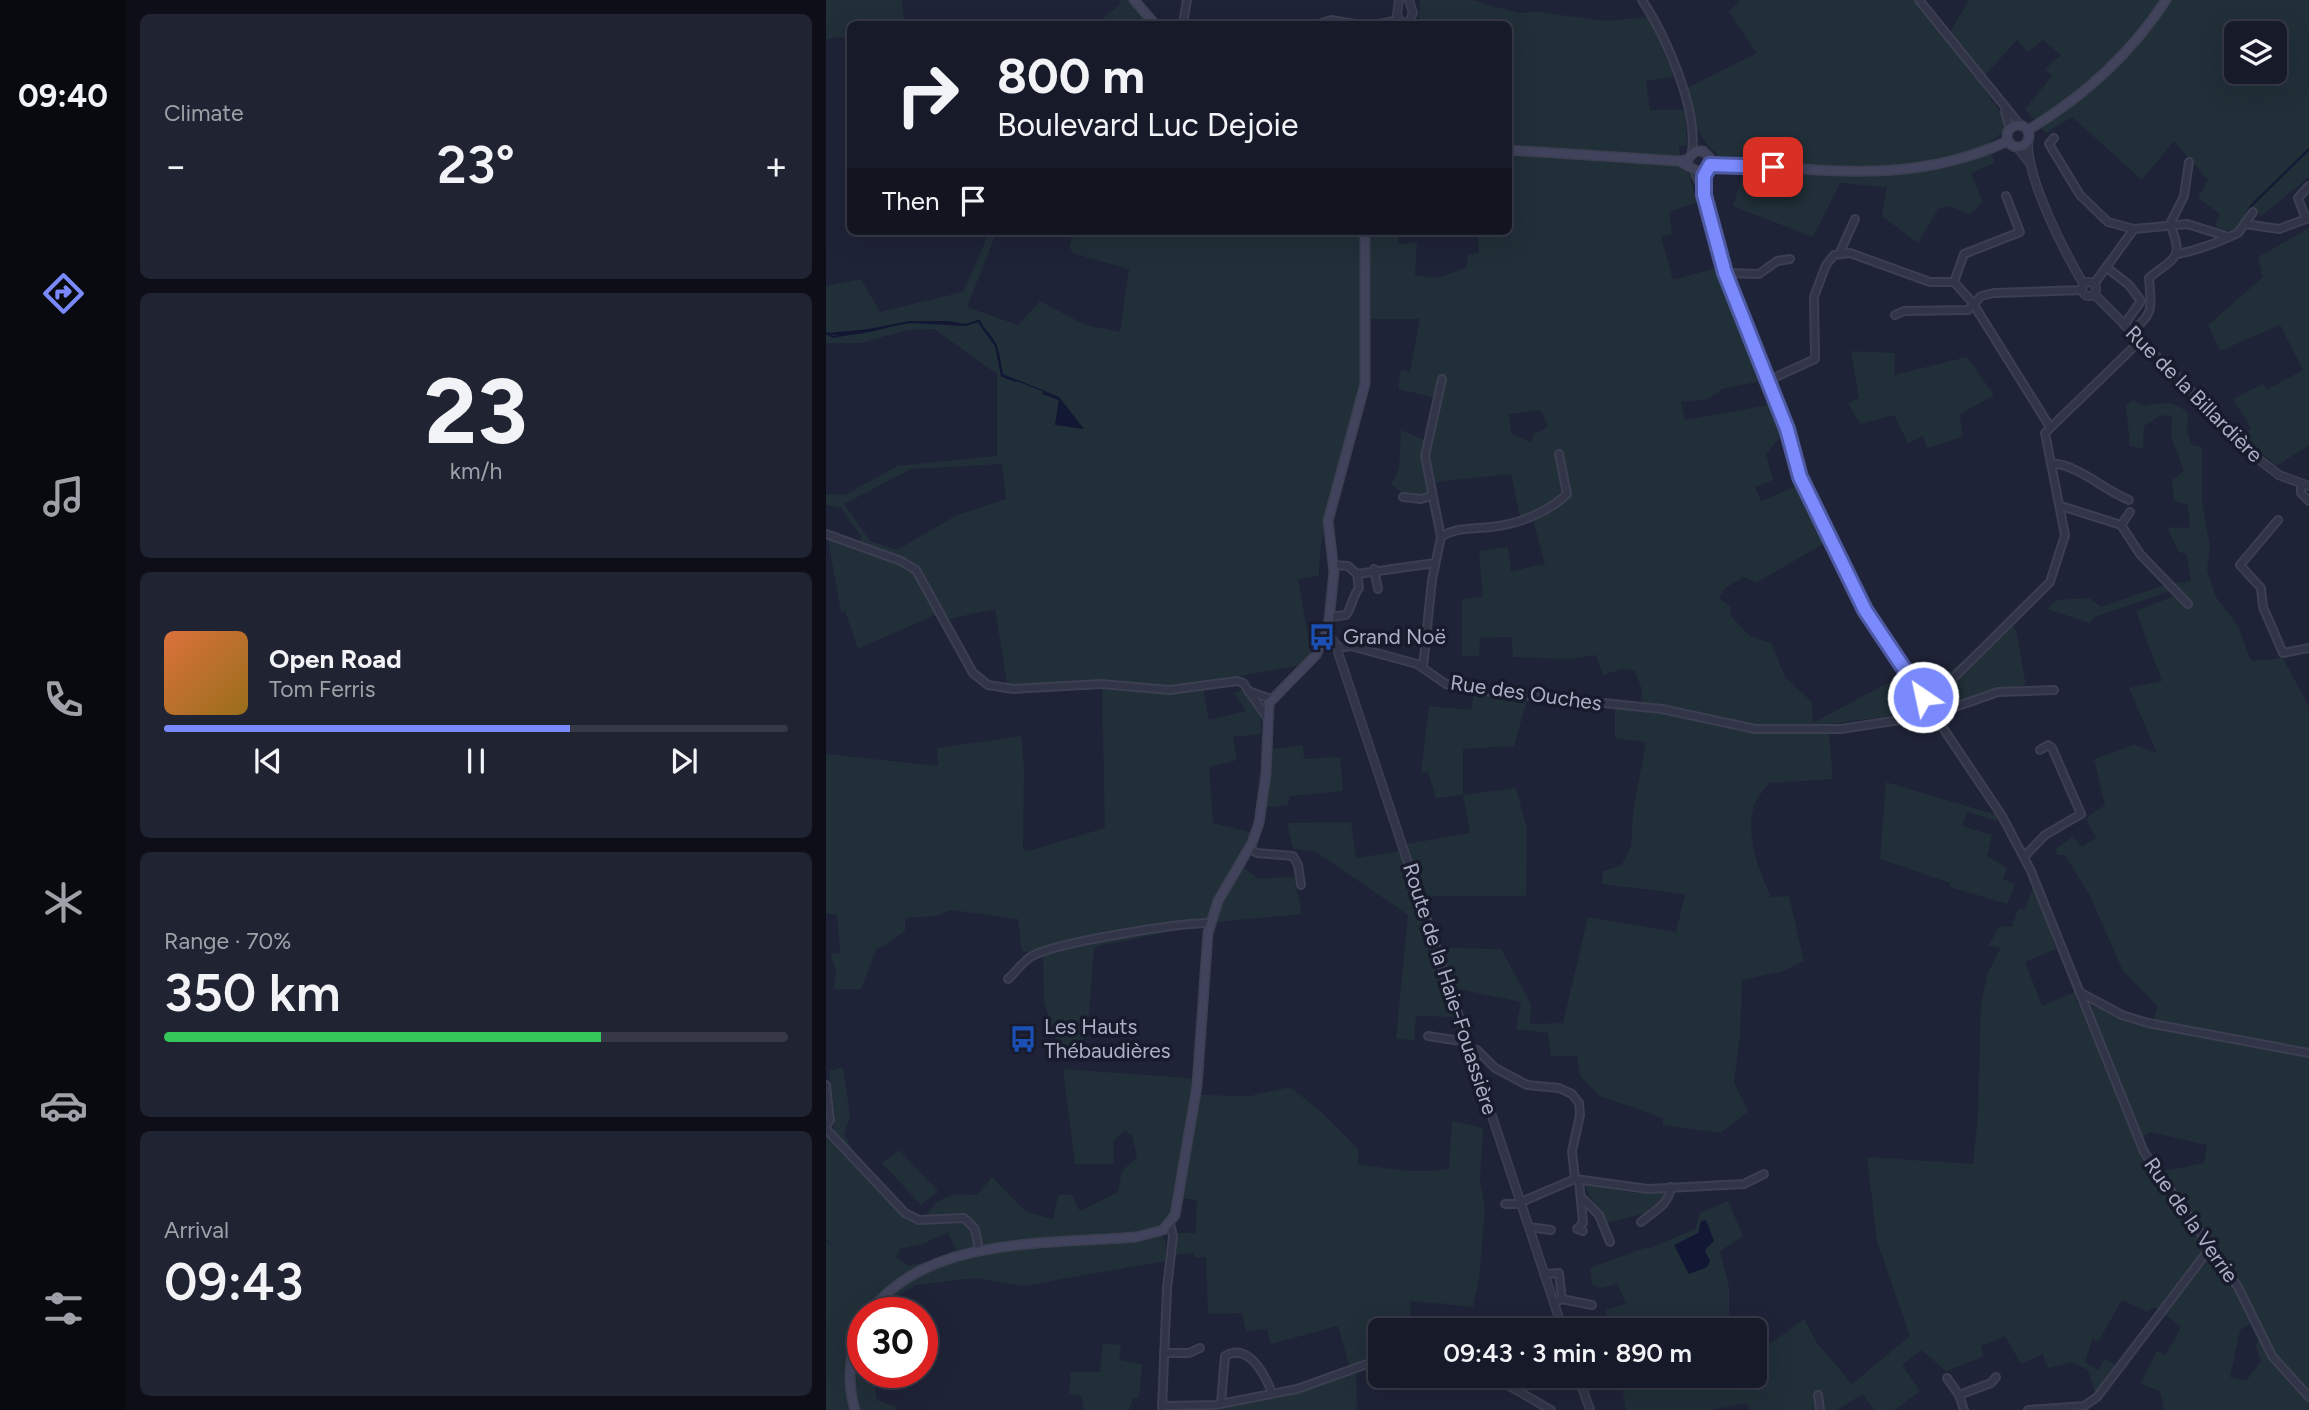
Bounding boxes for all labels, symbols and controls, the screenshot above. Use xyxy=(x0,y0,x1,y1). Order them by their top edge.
map controls xyxy=(2224,21,2287,84)
button: layers xyxy=(2224,21,2287,84)
text: 800 m xyxy=(997,46,1145,105)
icon: right xyxy=(882,49,973,140)
text: 09:40 xyxy=(18,77,108,115)
text: Climate xyxy=(164,99,243,127)
text: Boulevard Luc Dejoie xyxy=(997,106,1298,144)
text: 23° xyxy=(437,134,515,196)
pin xyxy=(1743,137,1803,197)
text: − xyxy=(164,143,188,189)
text: + xyxy=(764,143,788,189)
icon: arrive xyxy=(1754,148,1792,186)
icon: arrive xyxy=(954,182,992,220)
text: Then xyxy=(882,185,940,217)
icon: directions xyxy=(39,269,88,318)
street label: Rue de la Billardière xyxy=(2121,320,2268,467)
text: 23 xyxy=(424,357,528,466)
text: km/h xyxy=(450,457,502,485)
icon: music xyxy=(39,472,88,521)
bus stop icon: Grand Noë xyxy=(1307,622,1337,652)
place label: Grand Noë xyxy=(1343,624,1446,649)
text: Open Road xyxy=(269,643,402,675)
position arrow xyxy=(1886,660,1960,734)
street label: Rue des Ouches xyxy=(1449,670,1603,716)
icon: phone xyxy=(39,675,88,724)
text: Tom Ferris xyxy=(269,675,375,703)
icon: previous xyxy=(249,742,287,780)
icon: pause xyxy=(457,742,495,780)
icon: next xyxy=(665,742,703,780)
street label: Route de la Haie-Fouassière xyxy=(1398,860,1503,1118)
icon: climate xyxy=(39,878,88,927)
text: Range · 70% xyxy=(164,927,291,955)
text: 350 km xyxy=(164,962,341,1024)
place label: Les Hauts Thébaudières xyxy=(1044,1014,1171,1063)
bus stop icon: Les Hauts Thébaudières xyxy=(1008,1024,1038,1054)
icon: car xyxy=(39,1081,88,1130)
street label: Rue de la Verrie xyxy=(2139,1152,2244,1287)
text: Arrival xyxy=(164,1216,229,1244)
text: 09:43 xyxy=(164,1251,303,1313)
icon: filters xyxy=(39,1284,88,1333)
speed limit sign: 30 xyxy=(847,1297,938,1388)
text: 09:43 · 3 min · 890 m xyxy=(1443,1337,1692,1369)

